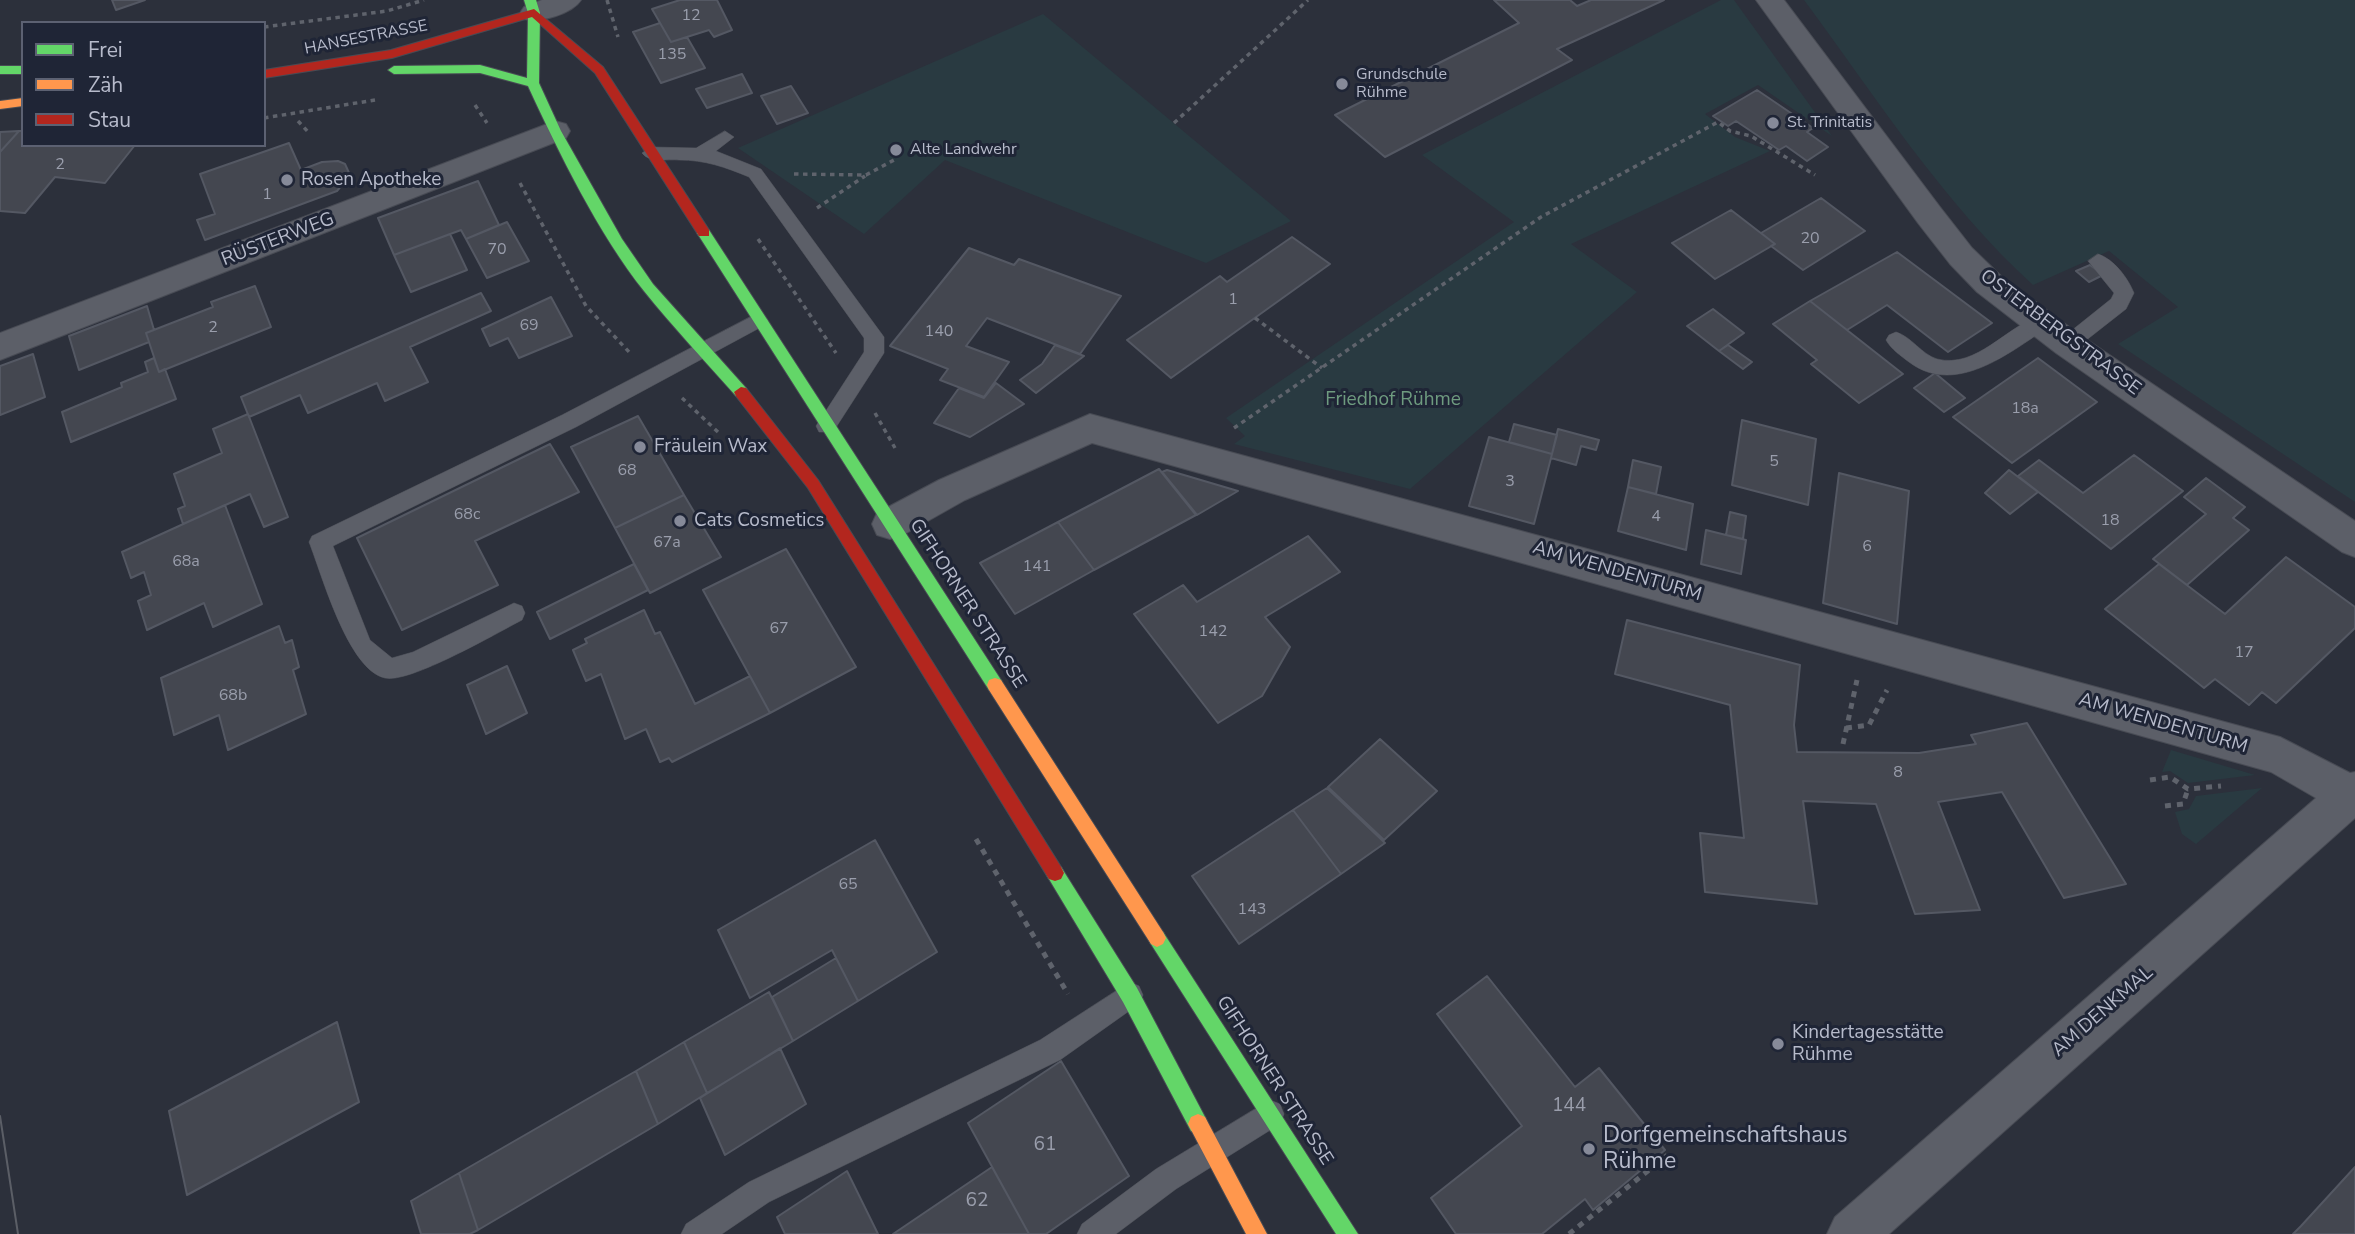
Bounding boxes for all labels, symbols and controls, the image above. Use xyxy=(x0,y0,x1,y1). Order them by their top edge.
house number: 12 xyxy=(681,6,701,26)
street label: HANSESTRASSE xyxy=(303,17,429,59)
legend xyxy=(21,21,266,147)
text: Frei xyxy=(88,36,123,64)
house number: 135 xyxy=(658,45,686,65)
place label: Grundschule Rühme xyxy=(1356,65,1447,103)
text: Zäh xyxy=(88,71,123,99)
marker: Grundschule Rühme xyxy=(1334,76,1350,92)
text: Stau xyxy=(88,106,131,134)
place label: St. Trinitatis xyxy=(1787,113,1872,133)
marker: St. Trinitatis xyxy=(1765,115,1781,131)
place label: Alte Landwehr xyxy=(910,140,1017,160)
marker: Alte Landwehr xyxy=(888,142,904,158)
house number: 2 xyxy=(55,155,65,175)
place label: Rosen Apotheke xyxy=(301,169,441,191)
marker: Rosen Apotheke xyxy=(279,172,295,188)
house number: 1 xyxy=(262,185,272,205)
street label: RÜSTERWEG xyxy=(219,208,337,272)
house number: 20 xyxy=(1800,229,1820,249)
house number: 70 xyxy=(487,240,507,260)
street label: OSTERBERGSTRASSE xyxy=(1975,265,2145,401)
house number: 1 xyxy=(1228,290,1238,310)
house number: 69 xyxy=(519,316,539,336)
house number: 2 xyxy=(208,318,218,338)
house number: 140 xyxy=(925,322,953,342)
park label: Friedhof Rühme xyxy=(1325,389,1461,411)
house number: 18a xyxy=(2011,399,2039,419)
place label: Fräulein Wax xyxy=(654,436,767,458)
marker: Fräulein Wax xyxy=(632,439,648,455)
house number: 5 xyxy=(1769,452,1779,472)
house number: 68 xyxy=(617,461,637,481)
house number: 3 xyxy=(1505,472,1515,492)
house number: 68c xyxy=(454,505,480,525)
house number: 4 xyxy=(1651,507,1661,527)
place label: Cats Cosmetics xyxy=(694,510,824,532)
house number: 18 xyxy=(2100,511,2120,531)
marker: Cats Cosmetics xyxy=(672,513,688,529)
street label: GIFHORNER STRASSE xyxy=(904,515,1030,693)
house number: 67a xyxy=(653,533,681,553)
street label: AM WENDENTURM xyxy=(1530,537,1704,607)
house number: 6 xyxy=(1862,537,1872,557)
house number: 68a xyxy=(172,552,200,572)
house number: 141 xyxy=(1023,557,1051,577)
house number: 67 xyxy=(769,619,789,639)
house number: 142 xyxy=(1199,622,1227,642)
house number: 17 xyxy=(2234,643,2254,663)
house number: 68b xyxy=(219,686,247,706)
street label: AM WENDENTURM xyxy=(2076,689,2250,759)
house number: 8 xyxy=(1893,763,1903,783)
house number: 65 xyxy=(838,875,858,895)
house number: 143 xyxy=(1238,900,1266,920)
street label: AM DENKMAL xyxy=(2048,962,2158,1062)
street label: GIFHORNER STRASSE xyxy=(1211,992,1337,1170)
place label: Kindertagesstätte Rühme xyxy=(1792,1022,1943,1066)
marker: Kindertagesstätte Rühme xyxy=(1770,1036,1786,1052)
house number: 144 xyxy=(1552,1095,1586,1117)
place label: Dorfgemeinschaftshaus Rühme xyxy=(1603,1122,1847,1176)
house number: 61 xyxy=(1034,1134,1056,1156)
marker: Dorfgemeinschaftshaus Rühme xyxy=(1581,1141,1597,1157)
house number: 62 xyxy=(966,1190,988,1212)

